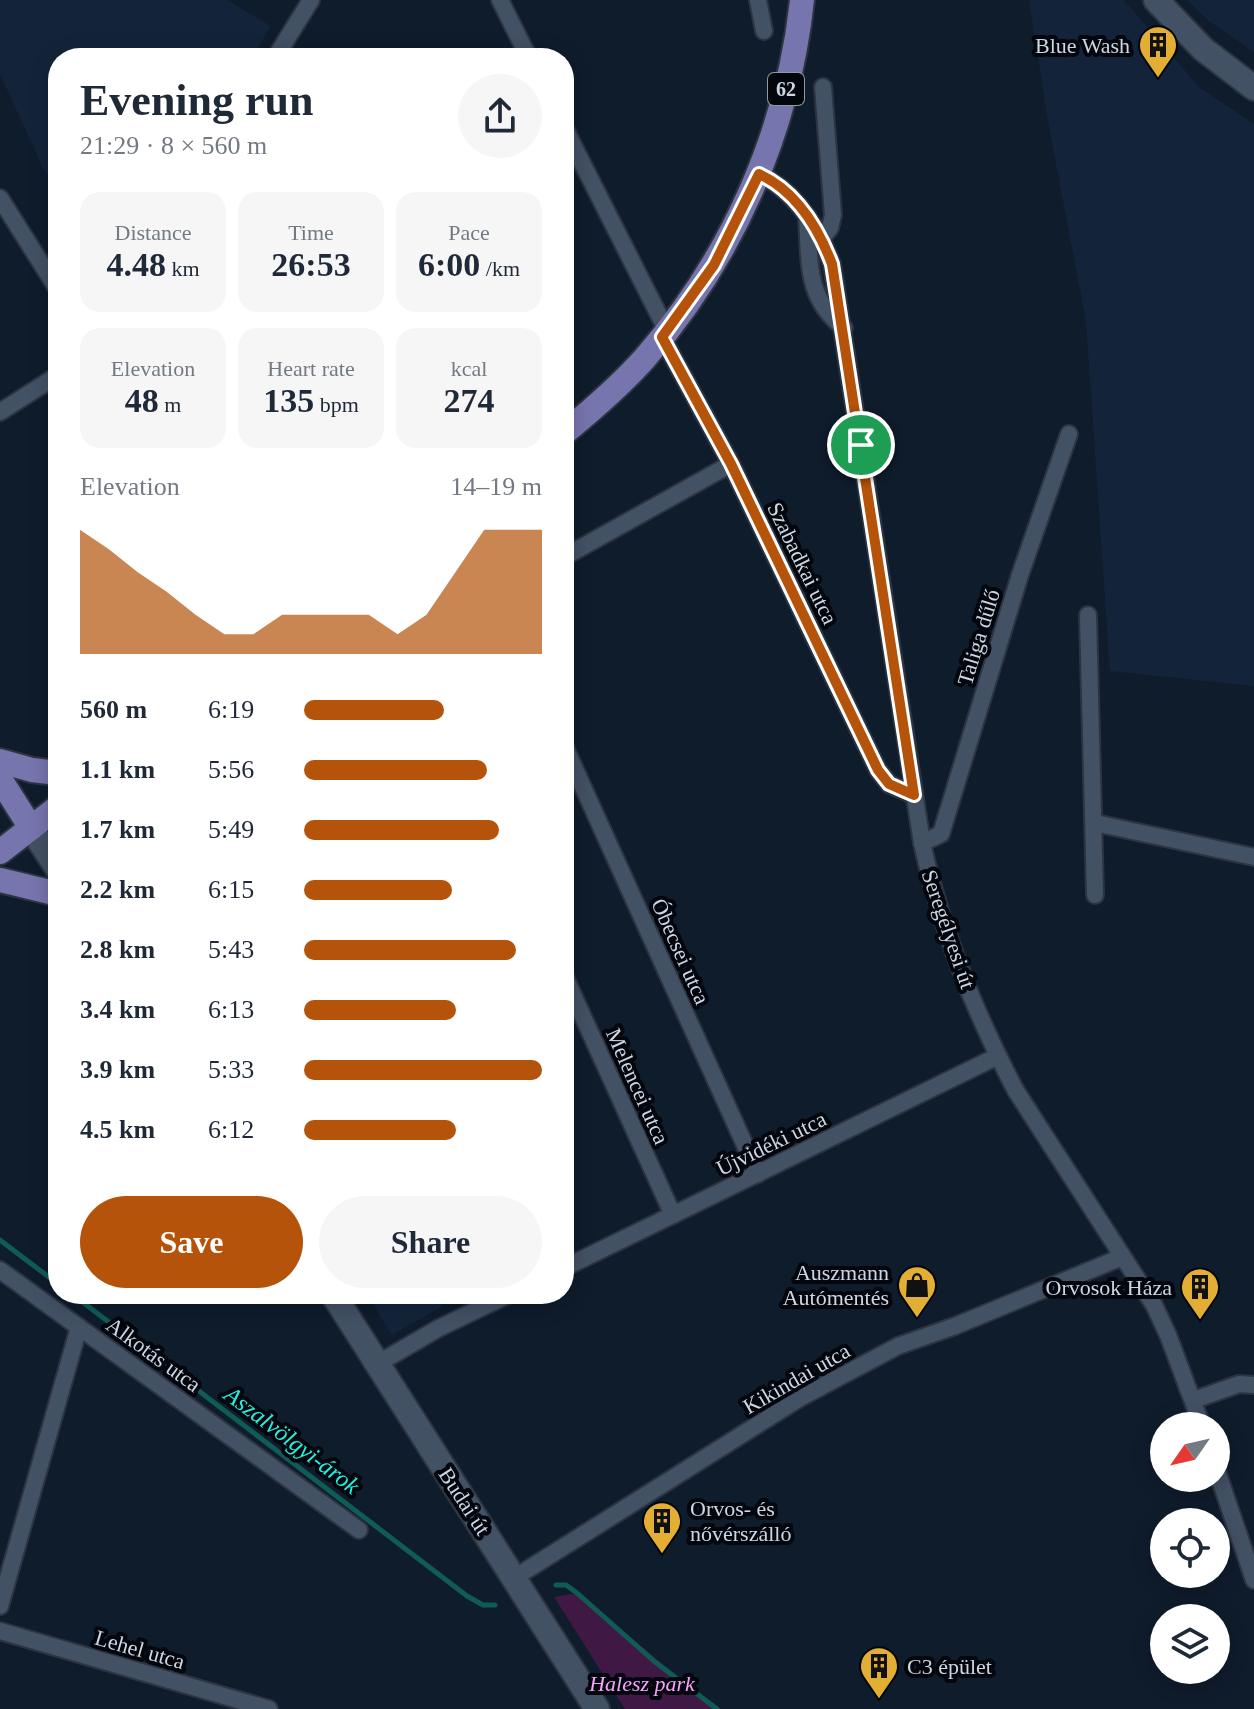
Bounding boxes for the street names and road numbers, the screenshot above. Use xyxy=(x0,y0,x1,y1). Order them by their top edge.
road number: 62 xyxy=(768,73,804,105)
street label: Szabadkai utca xyxy=(762,498,843,628)
street label: Taliga dűlő xyxy=(952,586,1005,688)
street label: Seregélyesi út xyxy=(917,866,981,992)
street label: Óbecsei utca xyxy=(646,895,715,1008)
street label: Melencei utca xyxy=(601,1024,674,1148)
street label: Újvidéki utca xyxy=(712,1106,830,1181)
street label: Alkotás utca xyxy=(102,1312,206,1397)
street label: Kikindai utca xyxy=(738,1338,854,1419)
street label: Budai út xyxy=(434,1463,496,1540)
street label: Lehel utca xyxy=(92,1625,188,1674)

